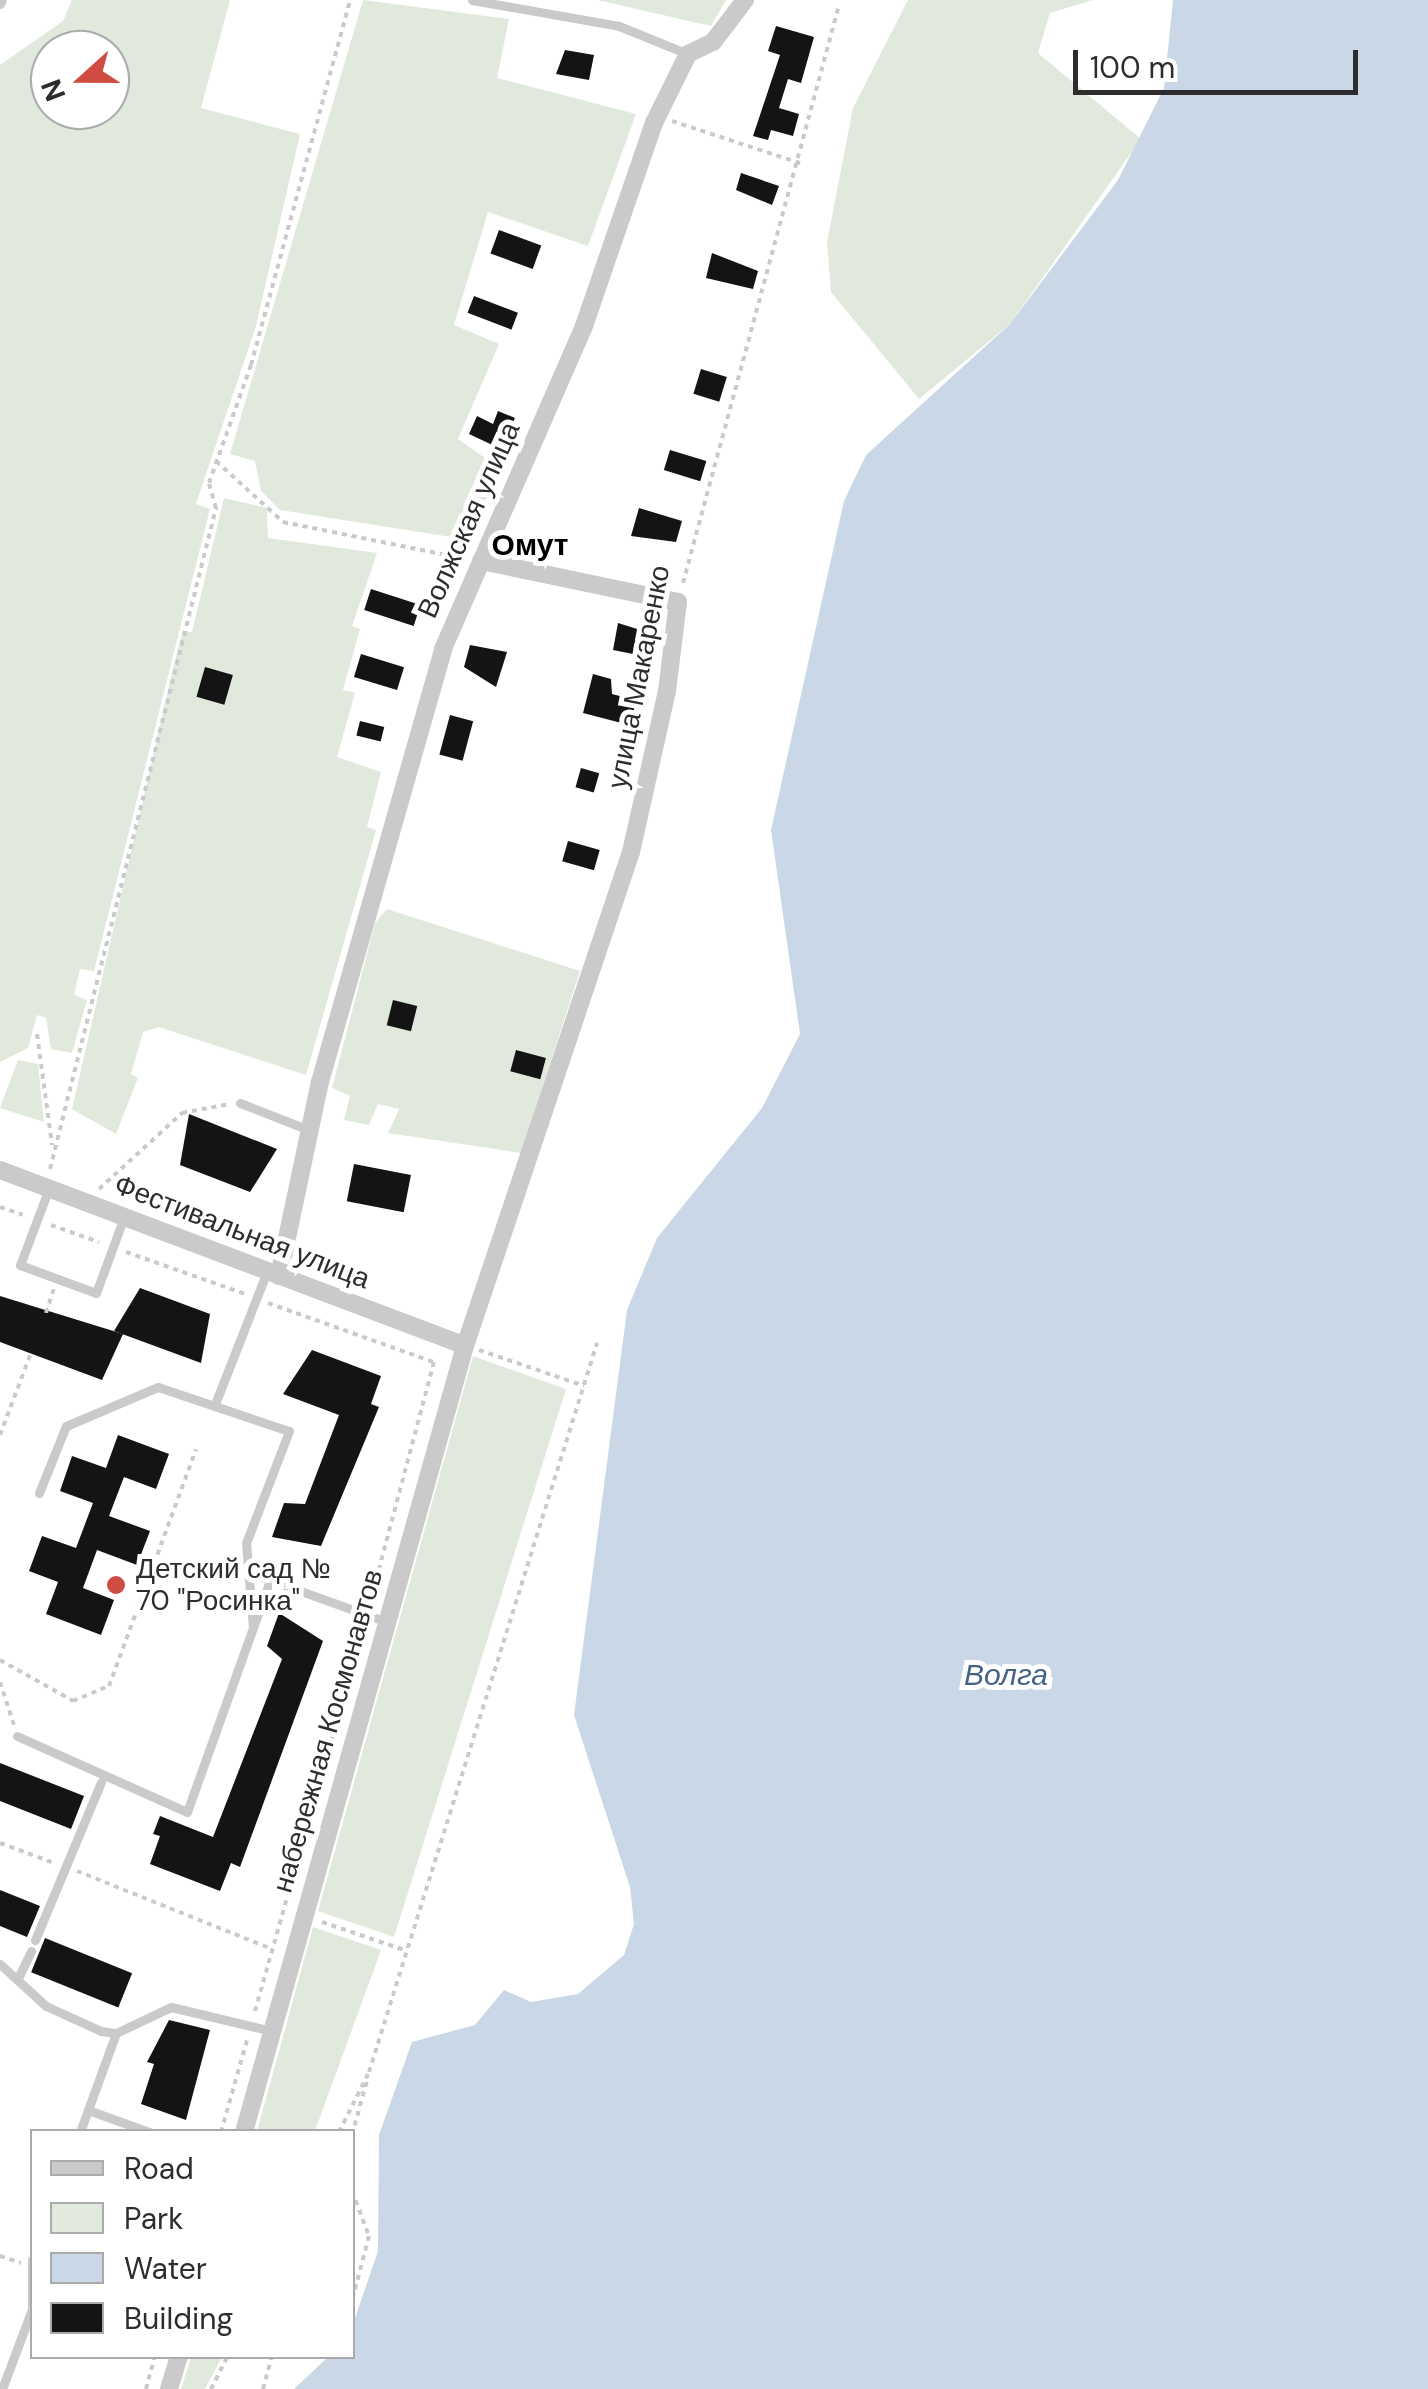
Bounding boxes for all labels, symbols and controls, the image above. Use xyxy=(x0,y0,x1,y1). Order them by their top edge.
north arrow xyxy=(30,30,130,130)
scale bar xyxy=(1078,30,1363,92)
text: 100 m xyxy=(1090,48,1175,87)
text: N xyxy=(32,74,74,106)
street label: Волжская улица xyxy=(411,417,527,623)
district label: Омут xyxy=(492,527,568,563)
street label: улица Макаренко xyxy=(601,562,677,792)
street label: Фестивальная улица xyxy=(109,1168,375,1296)
place label: Детский сад № 70 "Росинка" xyxy=(136,1552,330,1618)
street label: набережная Космонавтов xyxy=(266,1566,390,1896)
marker: Детский сад № 70 "Росинка" xyxy=(105,1574,127,1596)
water label: Волга xyxy=(964,1657,1048,1693)
legend xyxy=(30,2129,355,2359)
text: Road xyxy=(124,2149,194,2188)
text: Park xyxy=(124,2199,183,2238)
text: Water xyxy=(124,2249,207,2288)
text: Building xyxy=(124,2299,233,2338)

